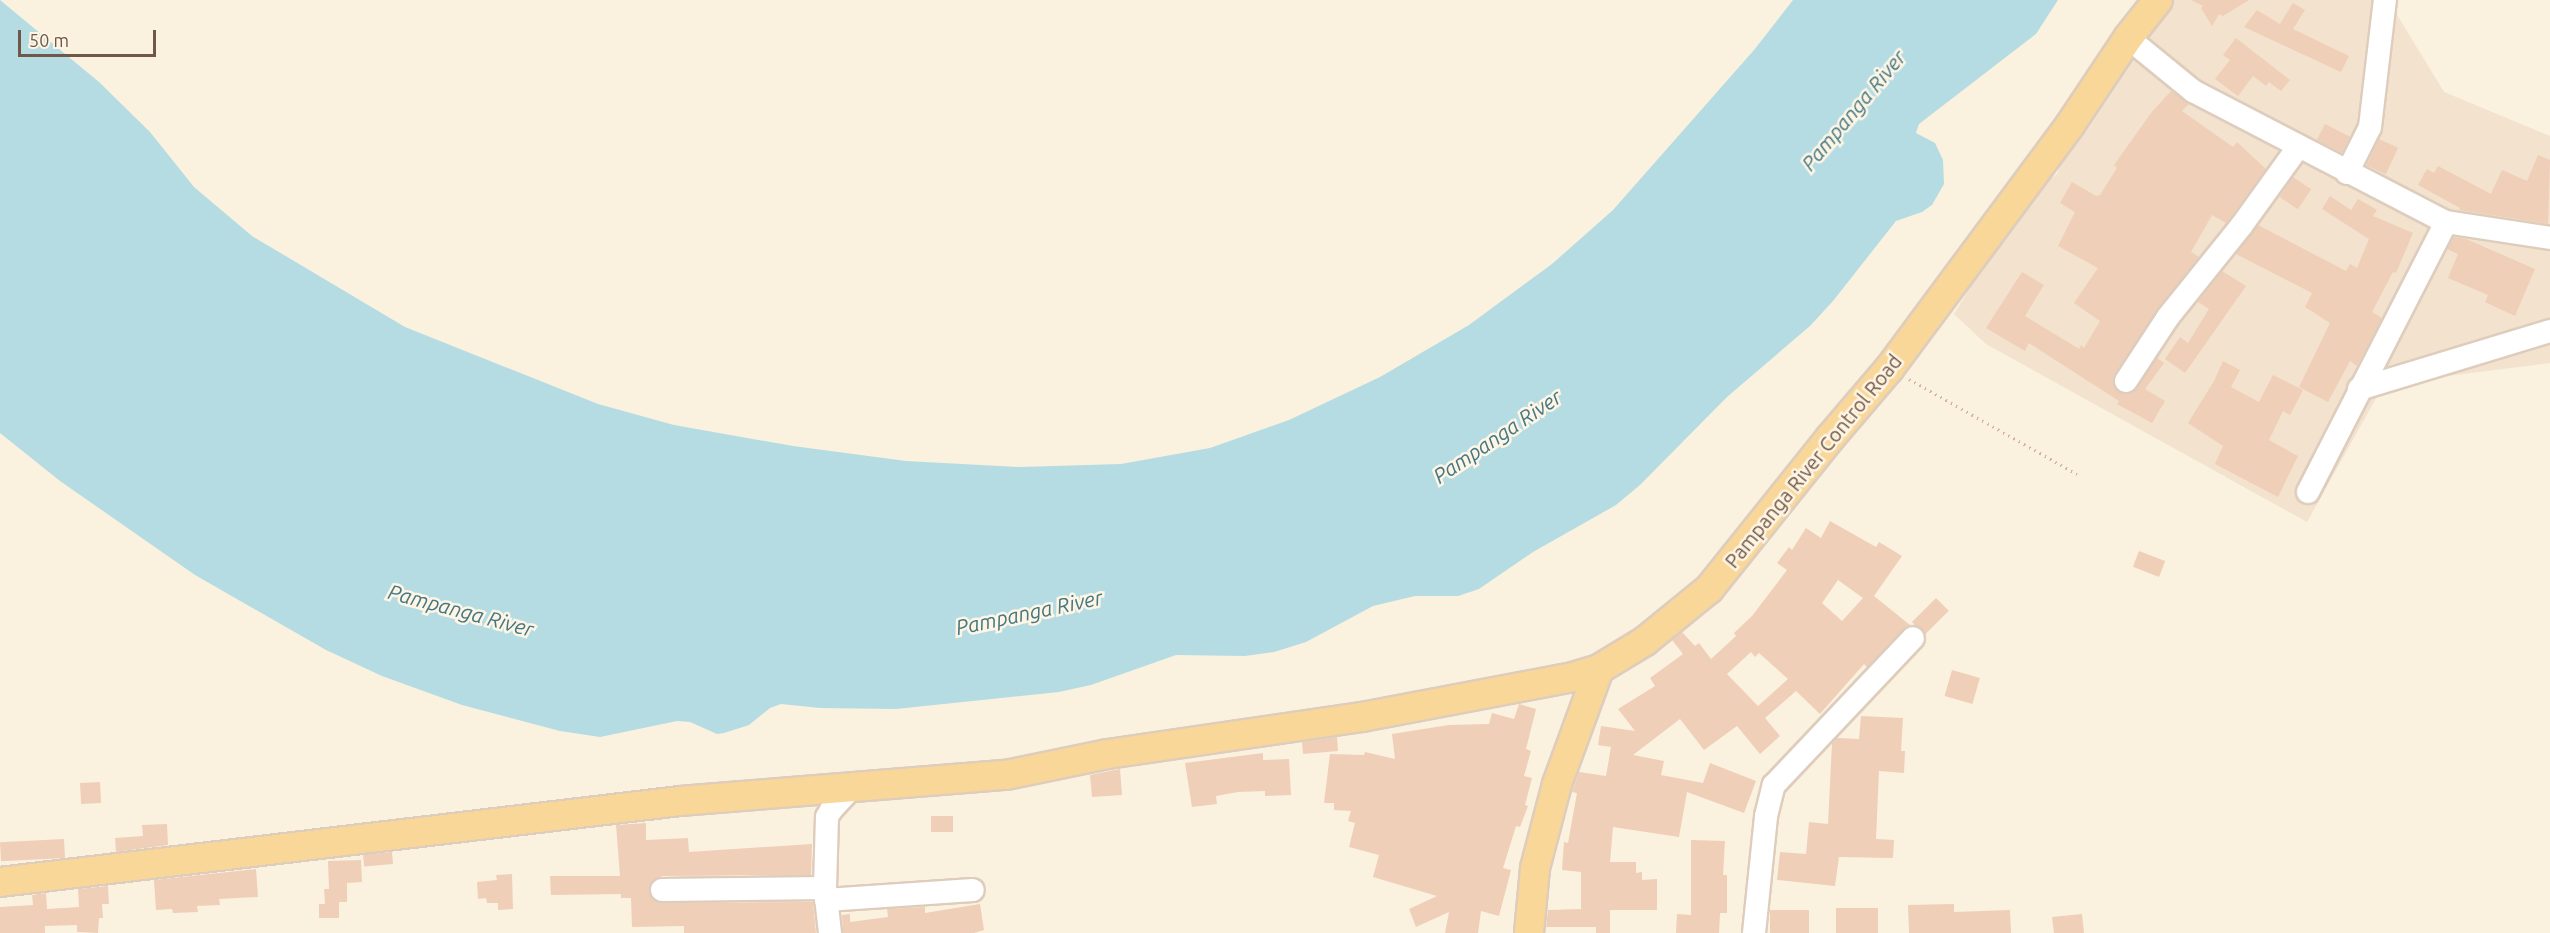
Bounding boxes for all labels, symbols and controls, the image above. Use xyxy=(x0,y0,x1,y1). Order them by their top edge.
scale bar xyxy=(21,18,159,56)
text: 50 m xyxy=(29,30,69,50)
water label: Pampanga River xyxy=(1795,45,1911,175)
street label: Pampanga River Control Road xyxy=(1719,349,1907,573)
water label: Pampanga River xyxy=(1428,384,1566,488)
water label: Pampanga River xyxy=(385,578,537,642)
water label: Pampanga River xyxy=(953,584,1105,640)

